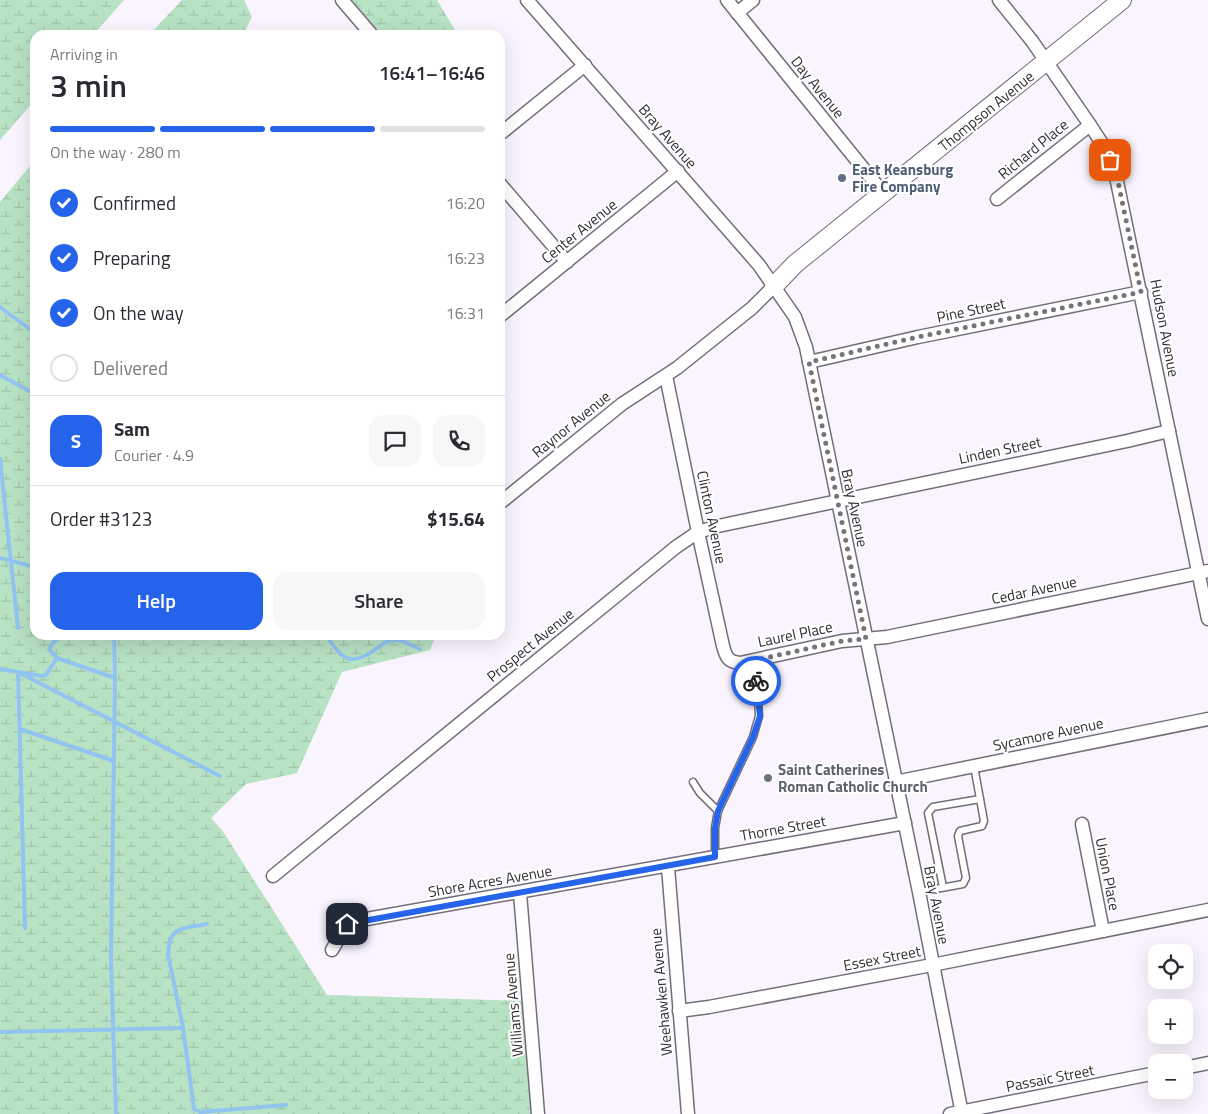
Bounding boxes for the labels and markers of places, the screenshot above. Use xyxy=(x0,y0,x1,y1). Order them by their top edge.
pin xyxy=(1089,139,1131,181)
place label: East Keansburg Fire Company xyxy=(852,158,953,198)
marker: East Keansburg Fire Company xyxy=(836,172,848,184)
place label: Saint Catherines Roman Catholic Church xyxy=(778,758,928,798)
marker: Saint Catherines Roman Catholic Church xyxy=(762,772,774,784)
pin xyxy=(326,903,368,945)

